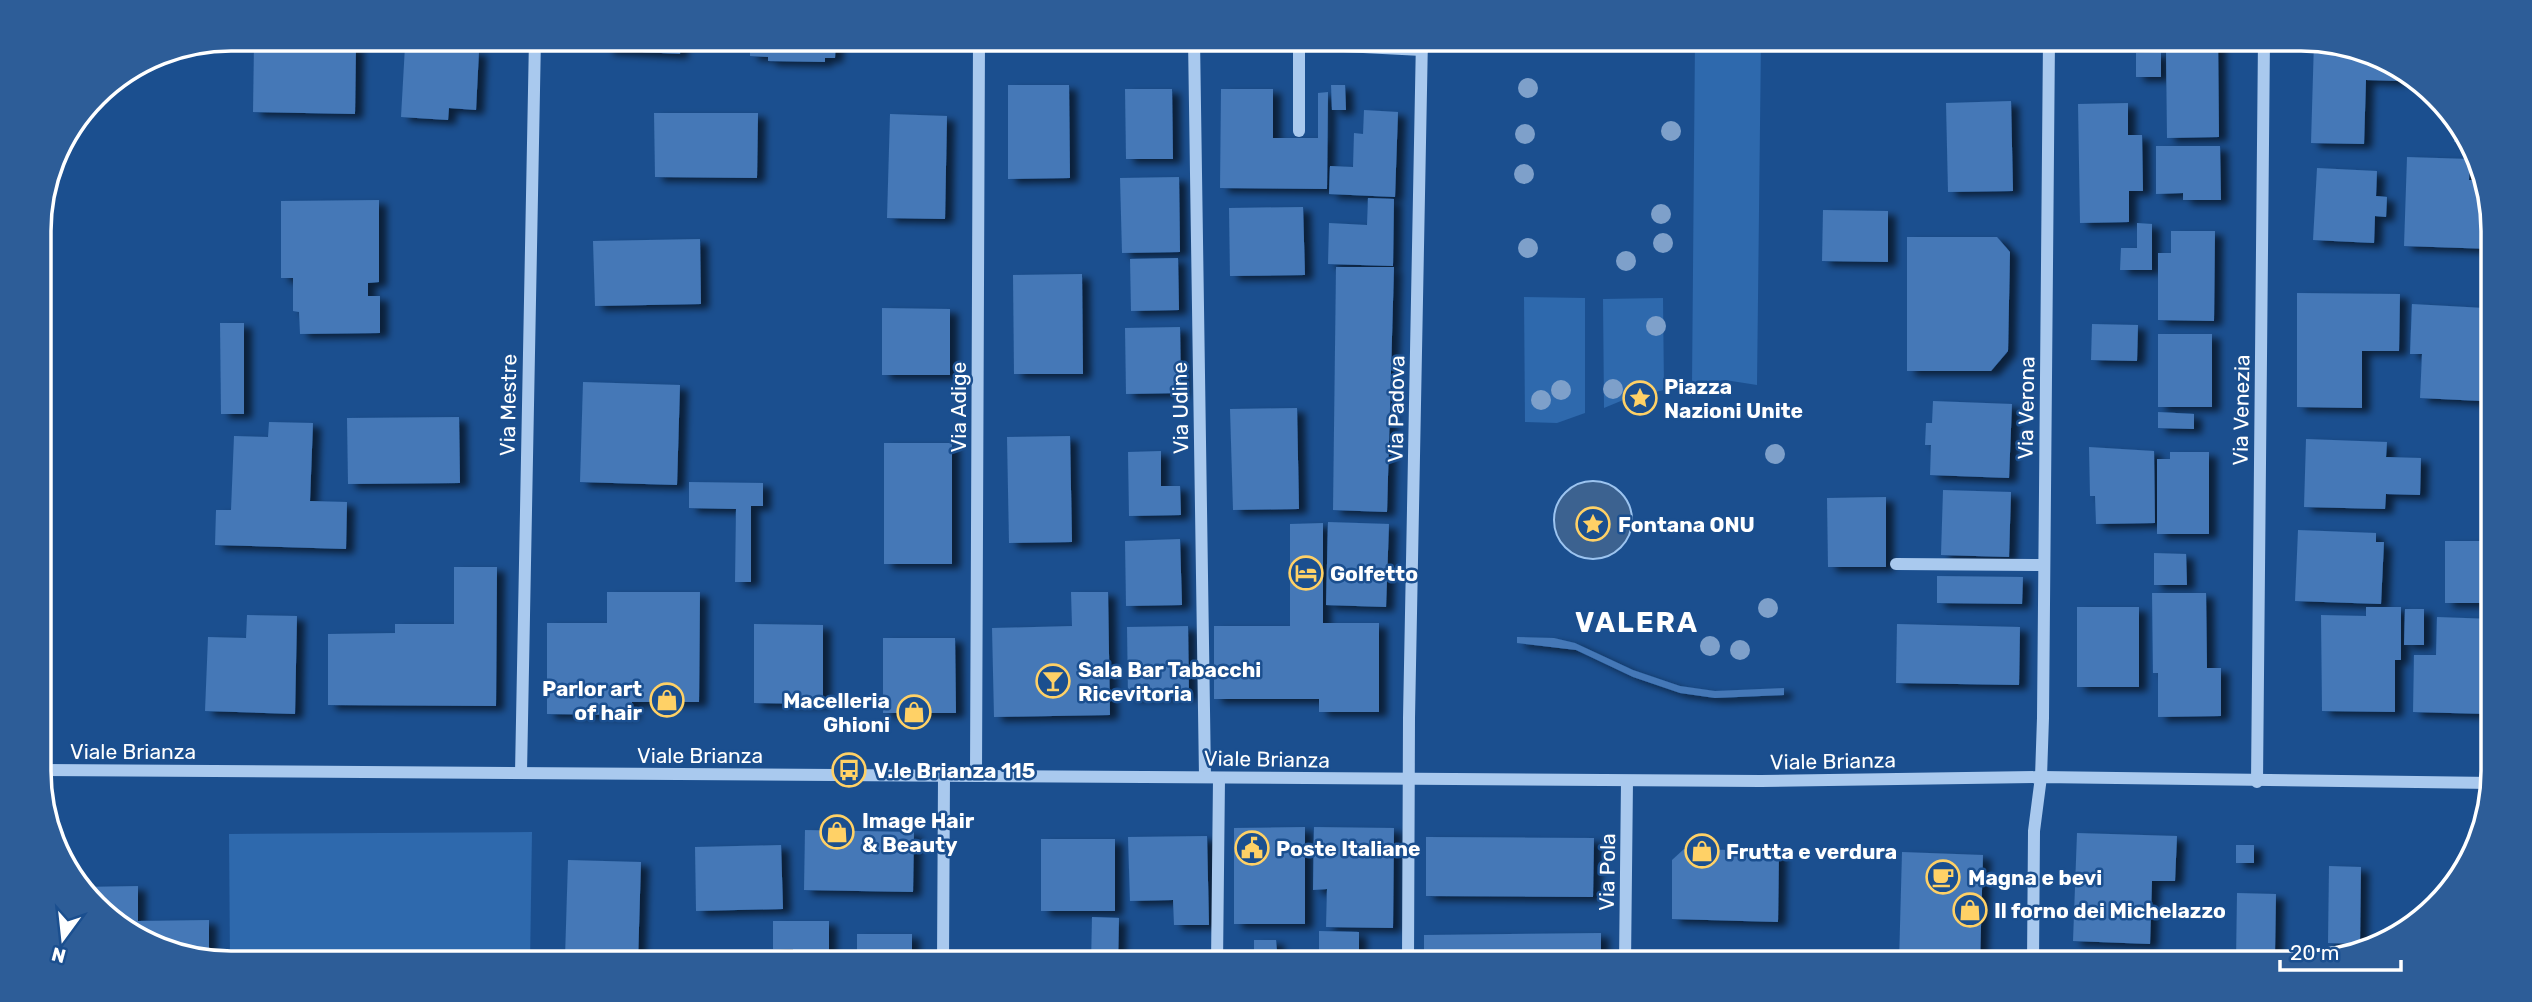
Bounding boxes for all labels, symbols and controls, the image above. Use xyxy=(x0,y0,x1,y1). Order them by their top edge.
street label: Via Mestre xyxy=(495,354,521,456)
street label: Via Venezia xyxy=(2228,354,2254,466)
street label: Via Padova xyxy=(1383,355,1409,463)
street label: Via Verona xyxy=(2013,356,2039,460)
street label: Via Adige xyxy=(946,362,971,452)
street label: Via Udine xyxy=(1167,362,1193,454)
place label: Piazza Nazioni Unite xyxy=(1664,374,1803,423)
place icon: Piazza Nazioni Unite xyxy=(1621,379,1659,417)
place icon: Fontana ONU xyxy=(1574,505,1612,543)
place label: Fontana ONU xyxy=(1618,512,1755,537)
hotel icon: Golfetto xyxy=(1287,554,1325,592)
place label: Golfetto xyxy=(1330,561,1418,586)
district label: VALERA xyxy=(1575,606,1699,639)
place label: Sala Bar Tabacchi Ricevitoria xyxy=(1078,657,1261,706)
bar icon: Sala Bar Tabacchi Ricevitoria xyxy=(1034,662,1072,700)
place label: Parlor art of hair xyxy=(542,676,642,725)
shop icon: Parlor art of hair xyxy=(648,681,686,719)
place label: Macelleria Ghioni xyxy=(783,688,890,737)
shop icon: Macelleria Ghioni xyxy=(895,693,933,731)
street label: Viale Brianza xyxy=(70,739,196,764)
street label: Viale Brianza xyxy=(637,743,763,768)
street label: Viale Brianza xyxy=(1204,745,1330,773)
street label: Viale Brianza xyxy=(1770,747,1896,775)
bus stop icon: V.le Brianza 115 xyxy=(830,751,868,789)
place label: V.le Brianza 115 xyxy=(874,758,1035,783)
place label: Image Hair & Beauty xyxy=(862,808,975,857)
shop icon: Image Hair & Beauty xyxy=(818,813,856,851)
public building icon: Poste Italiane xyxy=(1233,829,1271,867)
shop icon: Frutta e verdura xyxy=(1683,832,1721,870)
street label: Via Pola xyxy=(1594,833,1620,911)
place label: Poste Italiane xyxy=(1276,836,1421,861)
place label: Frutta e verdura xyxy=(1726,839,1897,864)
cafe icon: Magna e bevi xyxy=(1924,858,1962,896)
place label: Magna e bevi xyxy=(1968,865,2102,890)
shop icon: Il forno dei Michelazzo xyxy=(1951,891,1989,929)
place label: Il forno dei Michelazzo xyxy=(1994,898,2226,923)
north arrow xyxy=(28,904,98,974)
scale bar xyxy=(2280,928,2401,972)
text: 20 m xyxy=(2290,940,2339,965)
text: N xyxy=(49,942,68,968)

